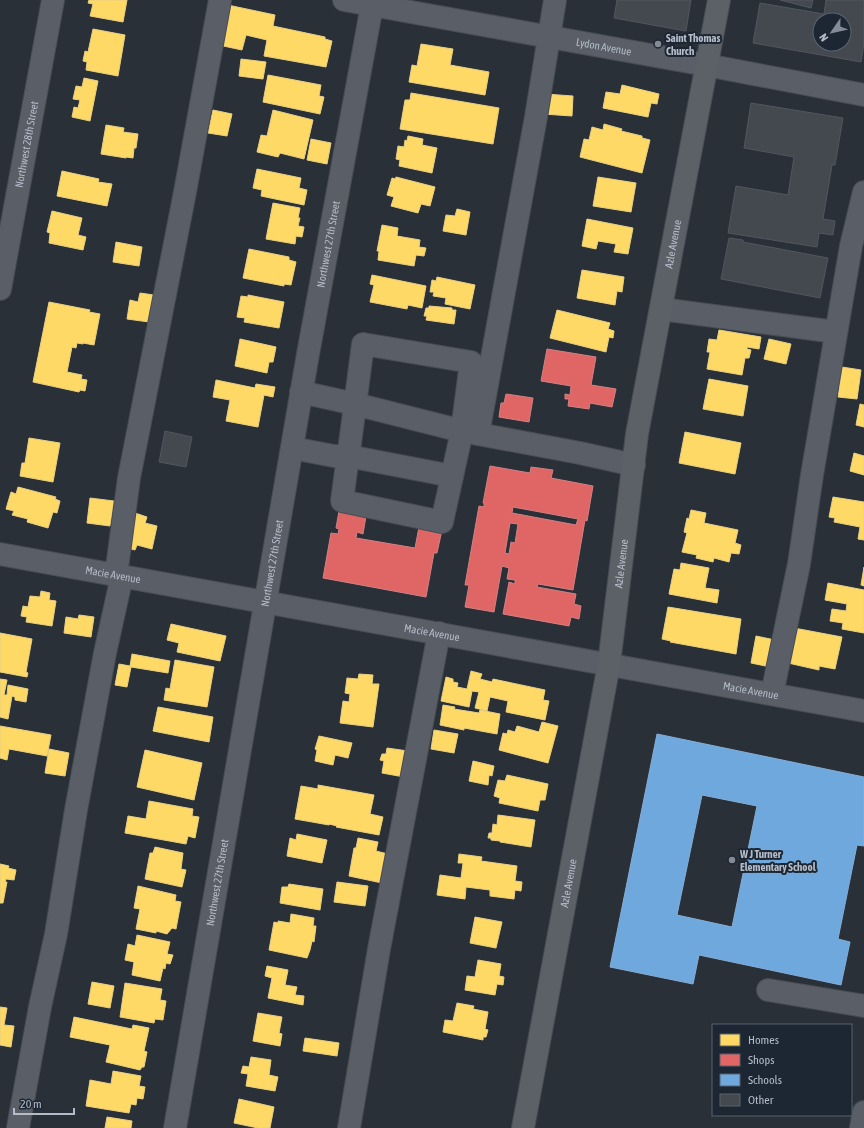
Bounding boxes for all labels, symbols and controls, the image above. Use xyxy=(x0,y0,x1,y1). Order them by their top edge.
north arrow xyxy=(812,12,852,52)
place label: Saint Thomas Church xyxy=(666,32,720,57)
text: N xyxy=(817,32,831,44)
street label: Lydon Avenue xyxy=(575,36,633,58)
marker: Saint Thomas Church xyxy=(653,39,663,49)
street label: Northwest 28th Street xyxy=(13,100,40,189)
street label: Northwest 27th Street xyxy=(314,200,342,289)
street label: Azle Avenue xyxy=(662,219,683,269)
street label: Northwest 27th Street xyxy=(259,519,285,608)
street label: Azle Avenue xyxy=(612,539,630,589)
street label: Macie Avenue xyxy=(84,564,142,585)
street label: Macie Avenue xyxy=(403,622,461,643)
street label: Macie Avenue xyxy=(722,679,779,701)
street label: Northwest 27th Street xyxy=(204,838,231,927)
place label: W J Turner Elementary School xyxy=(739,848,817,873)
marker: W J Turner Elementary School xyxy=(727,855,737,865)
street label: Azle Avenue xyxy=(558,858,579,908)
legend xyxy=(712,1024,852,1116)
text: Homes xyxy=(748,1033,779,1047)
text: Shops xyxy=(748,1053,774,1067)
text: Schools xyxy=(748,1073,782,1087)
scale bar xyxy=(14,1090,74,1116)
text: Other xyxy=(748,1093,774,1107)
text: 20 m xyxy=(20,1097,42,1111)

